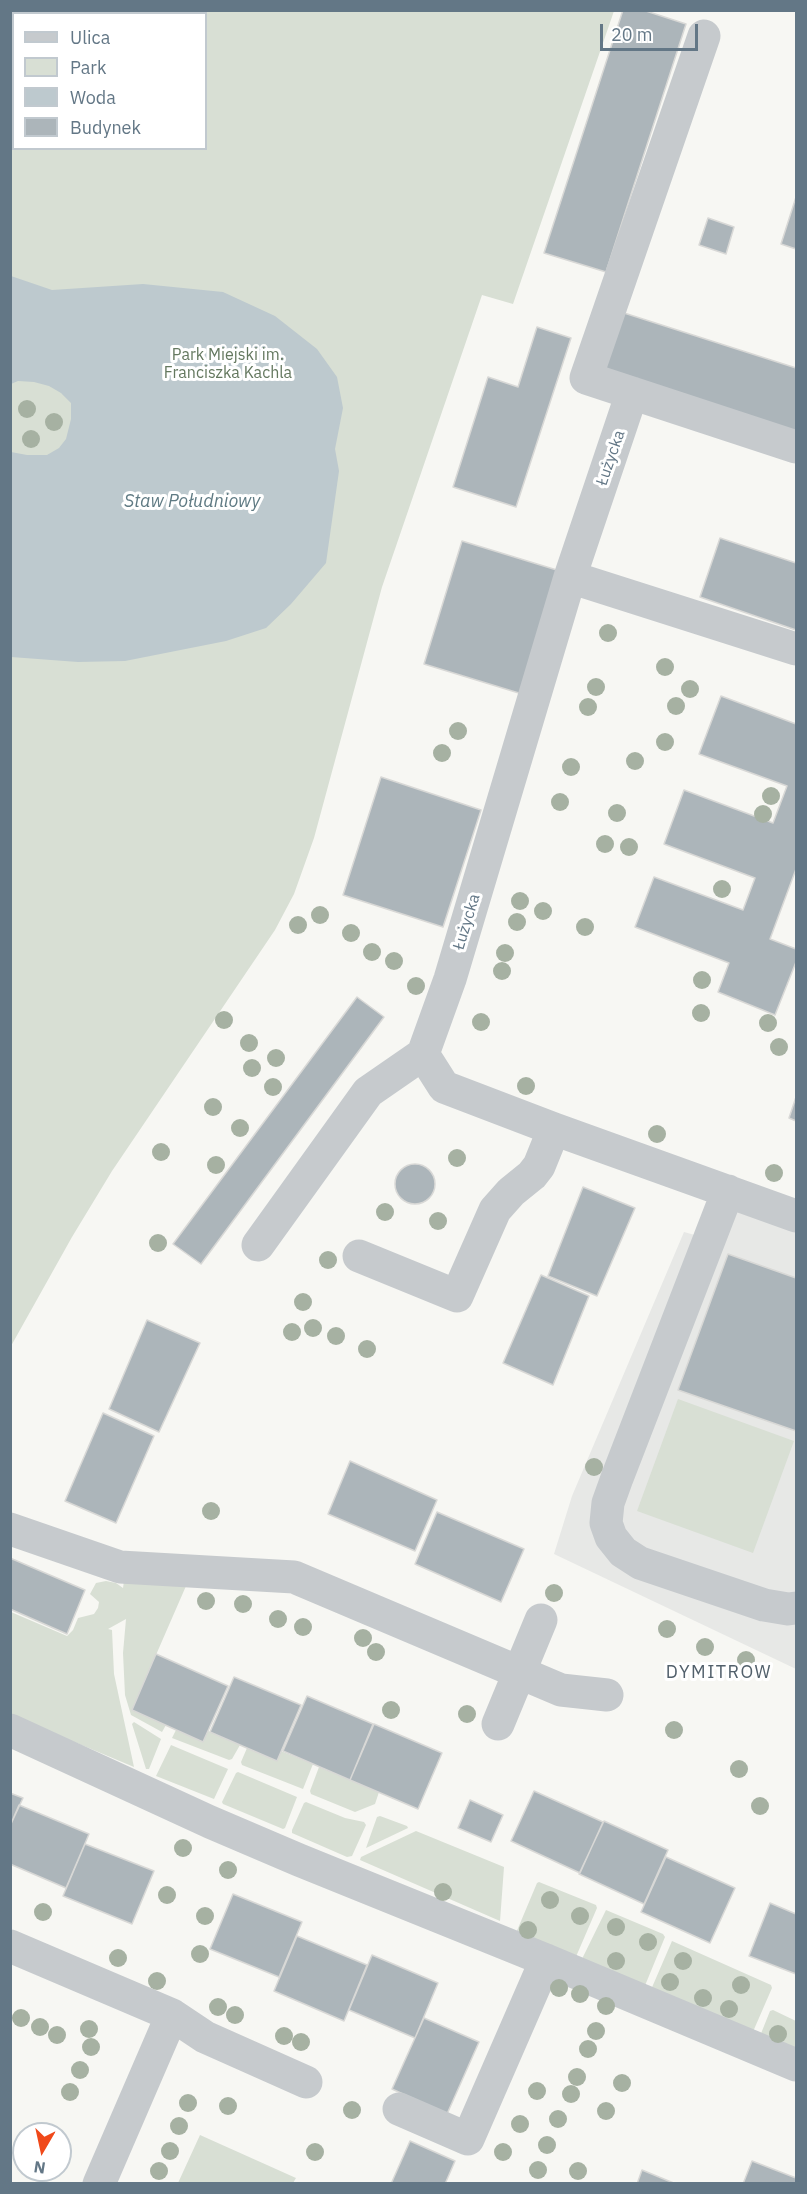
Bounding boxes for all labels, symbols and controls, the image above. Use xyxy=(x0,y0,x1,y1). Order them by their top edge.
legend xyxy=(12,12,207,150)
scale bar xyxy=(603,12,700,50)
text: 20 m xyxy=(611,23,653,46)
text: Ulica xyxy=(70,26,110,49)
text: Park xyxy=(70,56,106,79)
text: Woda xyxy=(70,86,116,109)
text: Budynek xyxy=(70,116,141,139)
park label: Park Miejski im. Franciszka Kachla xyxy=(164,345,292,383)
street label: Łużycka xyxy=(593,428,629,488)
water label: Staw Południowy xyxy=(124,491,260,513)
street label: Łużycka xyxy=(449,892,485,952)
district label: DYMITROW xyxy=(666,1662,772,1684)
north arrow xyxy=(12,2122,72,2182)
text: N xyxy=(32,2157,47,2179)

